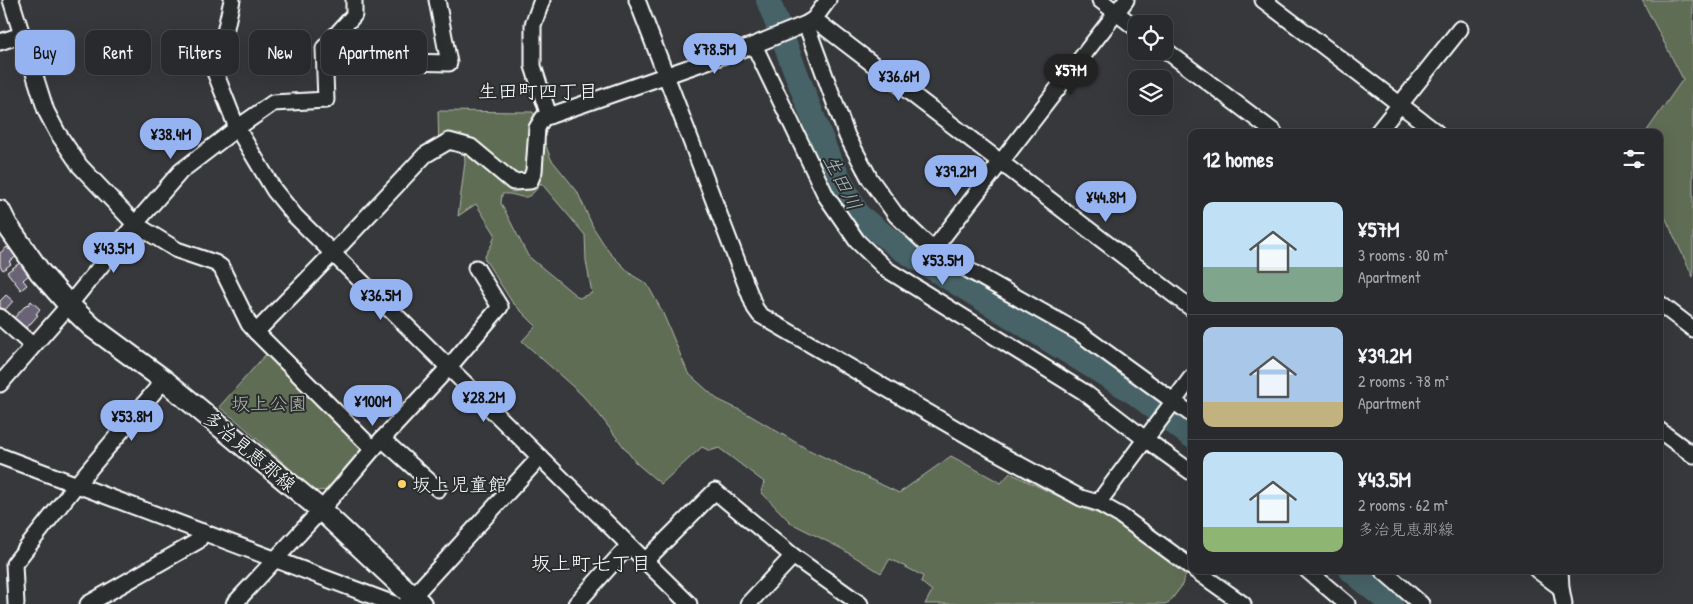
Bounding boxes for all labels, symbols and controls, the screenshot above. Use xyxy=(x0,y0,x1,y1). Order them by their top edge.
map controls xyxy=(1128,15,1173,115)
button: locate xyxy=(1128,15,1173,60)
chip: Buy xyxy=(15,30,75,75)
chip: Rent xyxy=(85,30,151,75)
chip: Filters xyxy=(161,30,239,75)
chip: New xyxy=(249,30,311,75)
chip: Apartment xyxy=(321,30,427,75)
pin: ¥78.5M xyxy=(674,32,756,75)
text: ¥78.5M xyxy=(694,38,736,60)
pin: ¥57M xyxy=(1041,54,1101,96)
pin: ¥36.6M xyxy=(858,59,940,102)
text: ¥57M xyxy=(1055,59,1087,81)
text: ¥36.6M xyxy=(879,65,919,87)
button: layers xyxy=(1128,70,1173,115)
district label: 生田町四丁目 xyxy=(478,77,598,104)
pin: ¥38.4M xyxy=(130,118,212,160)
text: ¥38.4M xyxy=(151,123,191,145)
text: 12 homes xyxy=(1203,145,1273,174)
icon: filters xyxy=(1620,145,1648,173)
water label: 生田川 xyxy=(817,149,869,215)
pin: ¥39.2M xyxy=(915,154,997,197)
text: ¥39.2M xyxy=(936,160,976,182)
pin: ¥44.8M xyxy=(1065,180,1147,223)
text: ¥44.8M xyxy=(1086,186,1126,208)
text: ¥57M xyxy=(1358,215,1400,244)
icon: home xyxy=(1243,222,1303,282)
pin: ¥43.5M xyxy=(73,232,155,274)
text: ¥43.5M xyxy=(94,237,134,259)
pin: ¥53.5M xyxy=(902,244,984,286)
text: 3 rooms · 80 m² xyxy=(1358,244,1448,266)
text: ¥53.5M xyxy=(922,249,964,271)
text: Apartment xyxy=(1358,266,1421,288)
pin: ¥36.5M xyxy=(340,278,422,321)
text: ¥36.5M xyxy=(361,284,401,306)
text: ¥39.2M xyxy=(1358,341,1412,370)
icon: home xyxy=(1243,347,1303,407)
text: 2 rooms · 78 m² xyxy=(1358,370,1449,392)
pin: ¥28.2M xyxy=(443,380,525,423)
pin: ¥100M xyxy=(338,384,408,427)
text: ¥28.2M xyxy=(463,386,505,408)
park label: 坂上公園 xyxy=(231,390,307,416)
text: ¥100M xyxy=(354,390,392,412)
text: Apartment xyxy=(1358,392,1421,414)
pin: ¥53.8M xyxy=(91,400,173,442)
street label: 多治見恵那線 xyxy=(198,404,302,498)
text: ¥53.8M xyxy=(111,405,153,427)
text: ¥43.5M xyxy=(1358,465,1411,494)
place label: 坂上児童館 xyxy=(412,471,507,497)
icon: home xyxy=(1243,472,1303,532)
marker: 坂上児童館 xyxy=(396,478,408,490)
text: 2 rooms · 62 m² xyxy=(1358,494,1448,516)
text: 多治見恵那線 xyxy=(1358,518,1454,540)
district label: 坂上町七丁目 xyxy=(531,549,651,576)

